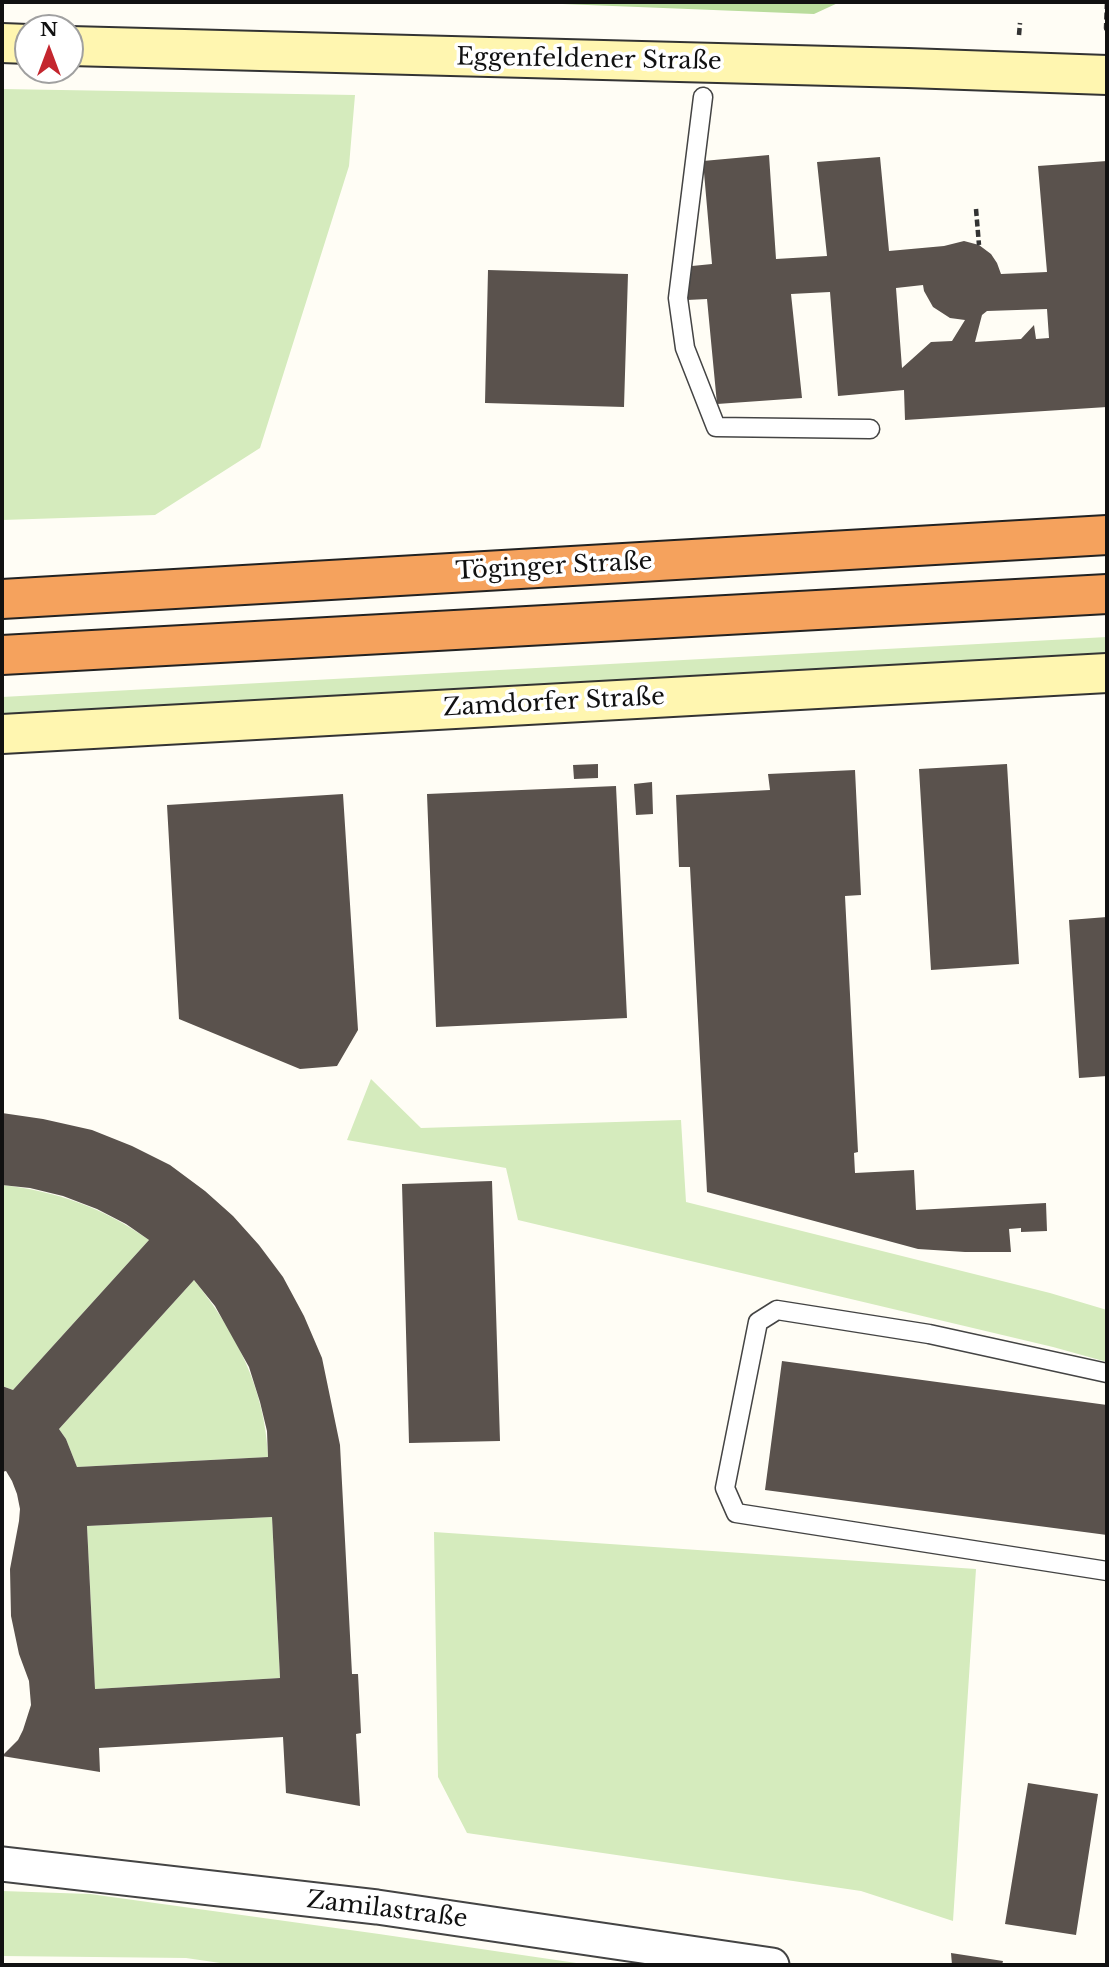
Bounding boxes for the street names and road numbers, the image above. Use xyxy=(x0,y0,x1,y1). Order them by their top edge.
street label: Eggenfeldener Straße xyxy=(456,43,722,77)
street label: Töginger Straße xyxy=(455,547,653,587)
street label: Zamdorfer Straße xyxy=(442,683,666,723)
street label: Zamilastraße xyxy=(305,1886,469,1934)

